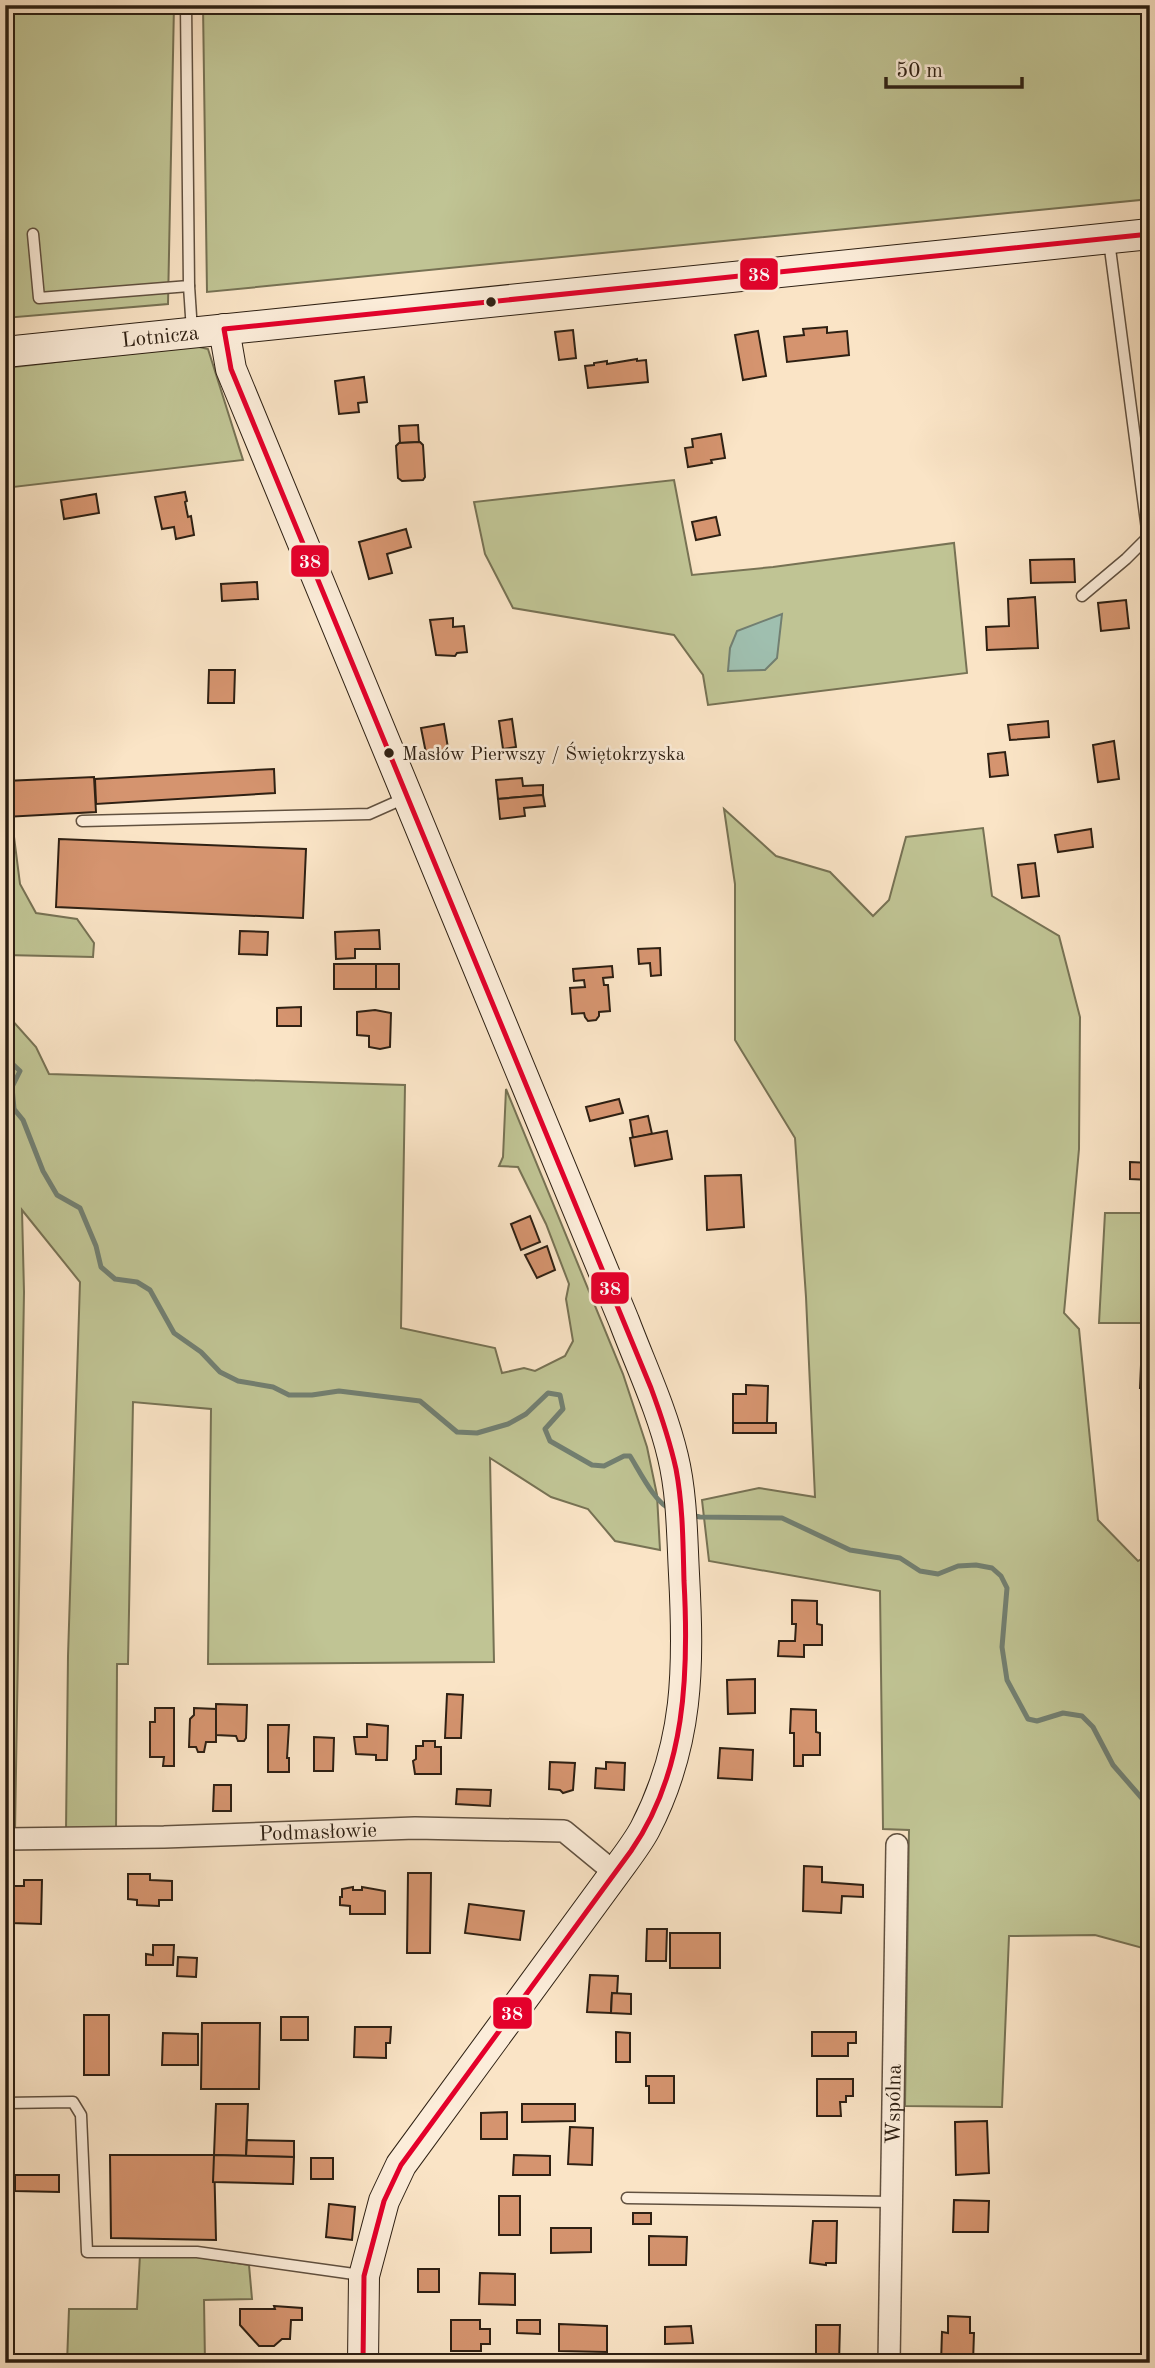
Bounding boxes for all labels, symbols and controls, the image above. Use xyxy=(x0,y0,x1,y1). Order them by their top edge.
scale bar xyxy=(886,46,1022,90)
text: 50 m xyxy=(896,61,943,82)
line badge: 38 xyxy=(739,257,779,291)
text: 38 xyxy=(748,267,770,286)
unlabelled marker xyxy=(484,295,498,309)
street label: Lotnicza xyxy=(121,323,200,352)
line badge: 38 xyxy=(290,544,330,578)
text: 38 xyxy=(299,554,321,573)
place label: Masłów Pierwszy / Świętokrzyska xyxy=(402,741,686,765)
marker: Masłów Pierwszy / Świętokrzyska xyxy=(382,746,396,760)
line badge: 38 xyxy=(590,1271,630,1305)
text: 38 xyxy=(599,1281,621,1300)
street label: Podmasłowie xyxy=(258,1820,377,1846)
line badge: 38 xyxy=(492,1996,533,2030)
text: 38 xyxy=(501,2006,523,2025)
street label: Wspólna xyxy=(883,2064,906,2144)

